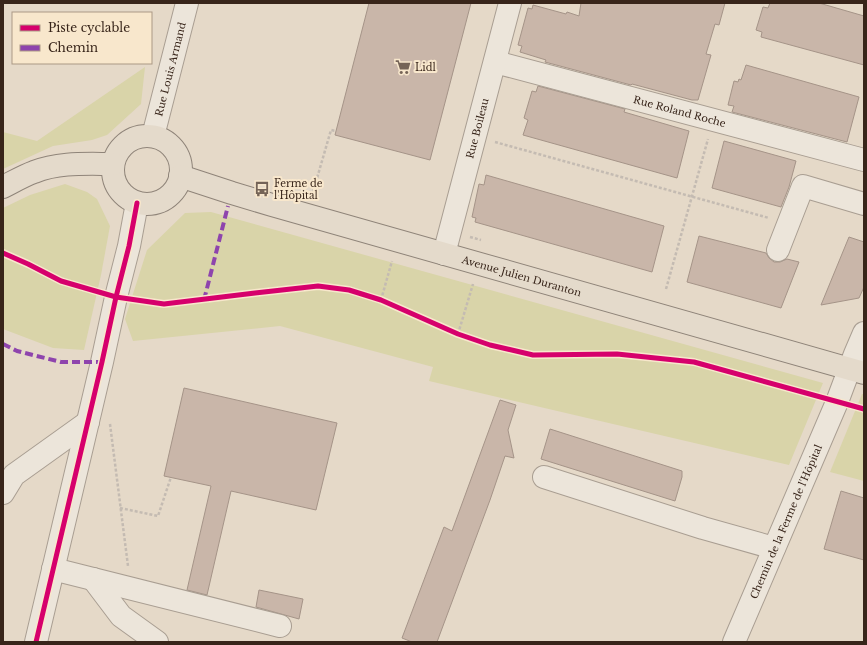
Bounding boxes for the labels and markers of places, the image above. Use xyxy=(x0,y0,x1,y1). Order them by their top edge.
supermarket icon: Lidl xyxy=(394,58,412,76)
place label: Lidl xyxy=(415,61,436,74)
place label: Ferme de l'Hôpital xyxy=(274,177,323,202)
bus stop icon: Ferme de l'Hôpital xyxy=(253,180,271,198)

